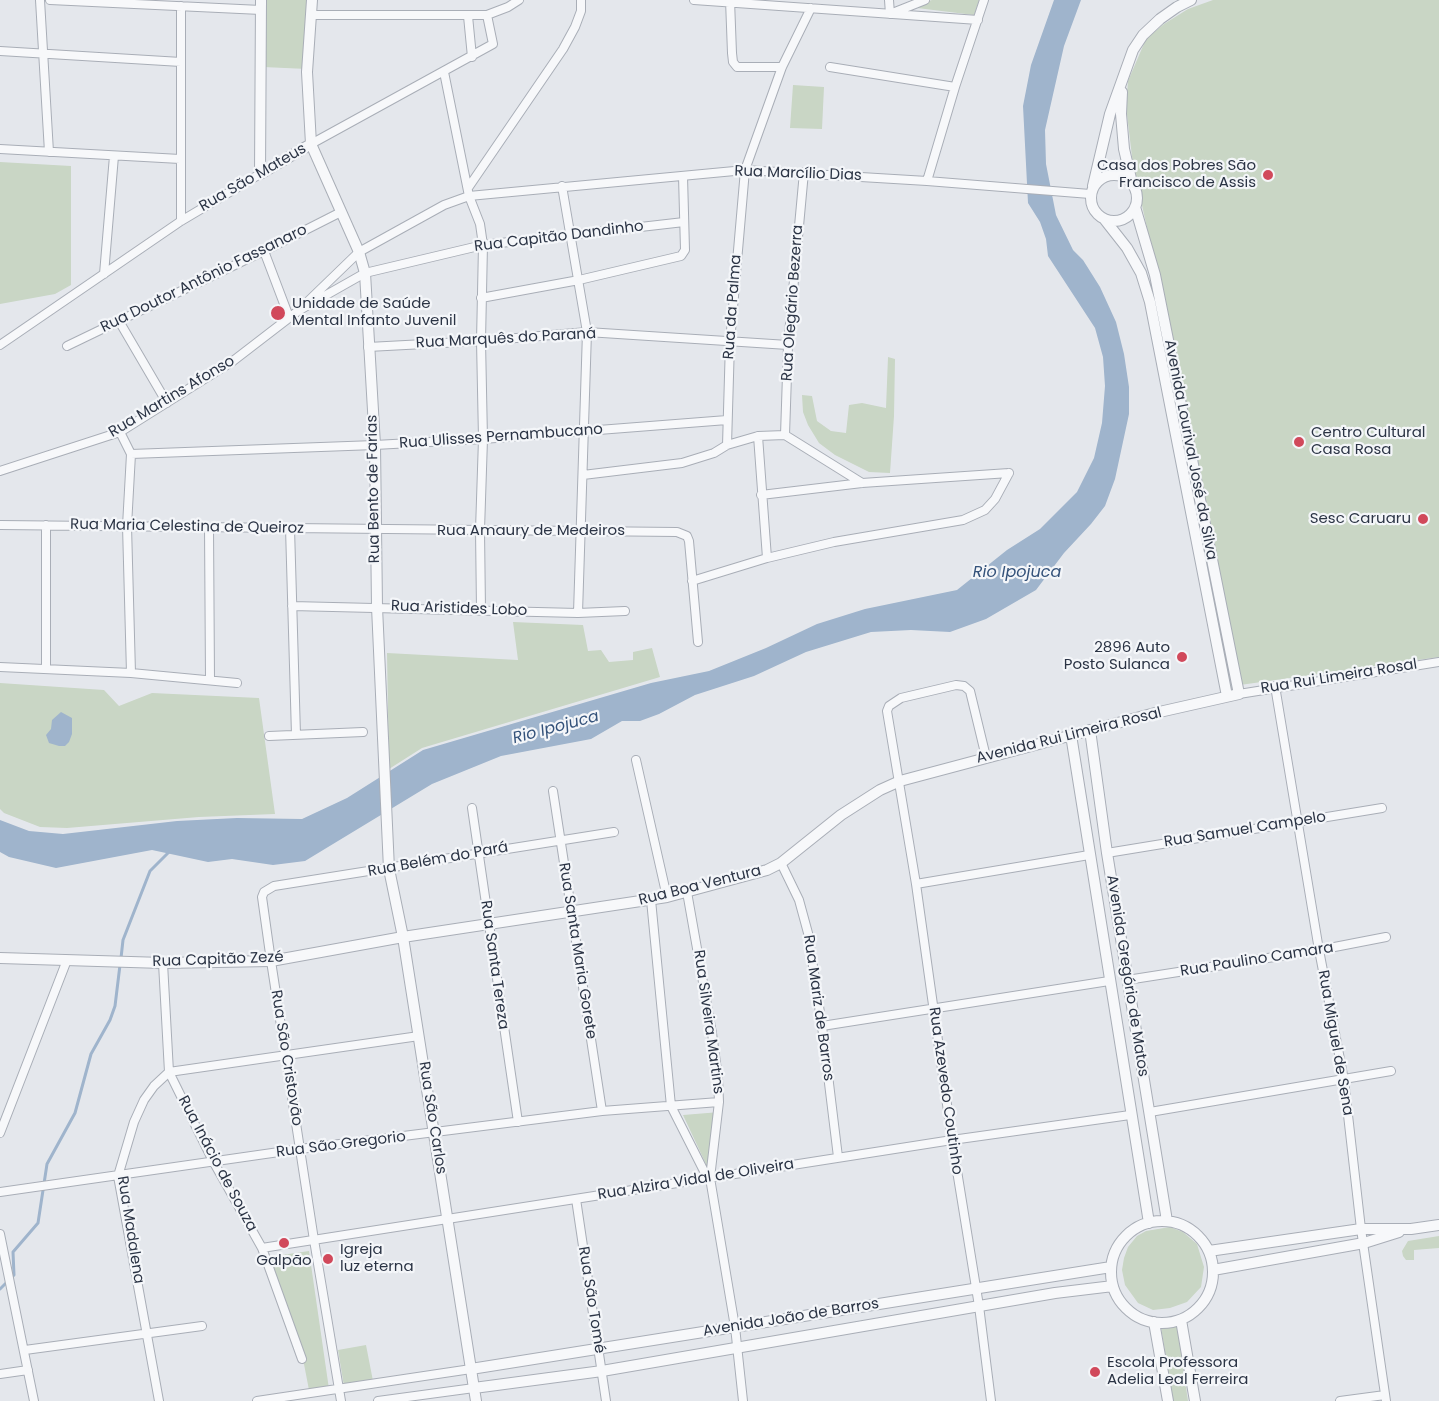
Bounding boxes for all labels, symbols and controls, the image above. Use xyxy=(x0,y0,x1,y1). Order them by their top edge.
street label: Rua São Mateus xyxy=(196,140,310,216)
place label: Casa dos Pobres São Francisco de Assis xyxy=(1097,157,1256,192)
street label: Rua Marcílio Dias xyxy=(734,163,862,185)
marker: Casa dos Pobres São Francisco de Assis xyxy=(1261,168,1275,182)
street label: Rua Capitão Dandinho xyxy=(473,218,645,256)
street label: Rua Doutor Antônio Fassanaro xyxy=(98,221,310,337)
street label: Rua Olegário Bezerra xyxy=(779,224,807,382)
street label: Rua da Palma xyxy=(720,254,746,360)
place label: Unidade de Saúde Mental Infanto Juvenil xyxy=(292,295,456,330)
marker: Unidade de Saúde Mental Infanto Juvenil xyxy=(269,304,287,322)
street label: Rua Marquês do Paraná xyxy=(415,325,597,353)
street label: Avenida Lourival José da Silva xyxy=(1160,338,1220,562)
street label: Rua Martins Afonso xyxy=(106,352,238,442)
street label: Rua Bento de Farias xyxy=(364,415,384,563)
street label: Rua Ulisses Pernambucano xyxy=(399,421,603,453)
place label: Centro Cultural Casa Rosa xyxy=(1311,424,1425,459)
marker: Centro Cultural Casa Rosa xyxy=(1292,435,1306,449)
place label: Sesc Caruaru xyxy=(1310,510,1411,528)
marker: Sesc Caruaru xyxy=(1416,512,1430,526)
street label: Rua Maria Celestina de Queiroz xyxy=(70,516,304,538)
street label: Rua Amaury de Medeiros xyxy=(437,522,625,540)
water label: Rio Ipojuca xyxy=(973,563,1061,583)
street label: Rua Aristides Lobo xyxy=(391,598,527,620)
place label: 2896 Auto Posto Sulanca xyxy=(1064,639,1170,674)
marker: 2896 Auto Posto Sulanca xyxy=(1175,650,1189,664)
street label: Rua Rui Limeira Rosal xyxy=(1260,656,1418,698)
street label: Avenida Rui Limeira Rosal xyxy=(974,704,1164,768)
water label: Rio Ipojuca xyxy=(511,707,601,749)
street label: Rua Samuel Campelo xyxy=(1163,808,1327,852)
street label: Rua Belém do Pará xyxy=(366,839,510,881)
street label: Rua Santa Maria Gorete xyxy=(554,861,600,1041)
street label: Rua Boa Ventura xyxy=(637,862,763,910)
street label: Avenida Gregório de Matos xyxy=(1102,874,1152,1078)
street label: Rua Santa Tereza xyxy=(476,899,512,1031)
street label: Rua Mariz de Barros xyxy=(799,934,837,1082)
street label: Rua Paulino Camara xyxy=(1179,939,1335,981)
street label: Rua Capitão Zezé xyxy=(152,949,284,971)
street label: Rua Silveira Martins xyxy=(689,949,727,1095)
street label: Rua Miguel de Sena xyxy=(1313,969,1357,1117)
street label: Rua São Cristovão xyxy=(266,989,306,1127)
street label: Rua Azevedo Coutinho xyxy=(924,1006,966,1176)
street label: Rua São Carlos xyxy=(414,1060,450,1176)
street label: Rua Inácio de Souza xyxy=(174,1093,260,1235)
street label: Rua São Gregorio xyxy=(275,1128,407,1162)
street label: Rua Alzira Vidal de Oliveira xyxy=(597,1156,795,1204)
street label: Rua Madalena xyxy=(113,1175,147,1285)
marker: Galpão xyxy=(277,1236,291,1250)
place label: Igreja luz eterna xyxy=(340,1241,414,1276)
street label: Rua São Tomé xyxy=(574,1245,608,1355)
place label: Galpão xyxy=(256,1252,312,1270)
marker: Igreja luz eterna xyxy=(321,1252,335,1266)
street label: Avenida João de Barros xyxy=(702,1295,880,1341)
place label: Escola Professora Adelia Leal Ferreira xyxy=(1107,1354,1248,1389)
marker: Escola Professora Adelia Leal Ferreira xyxy=(1088,1365,1102,1379)

